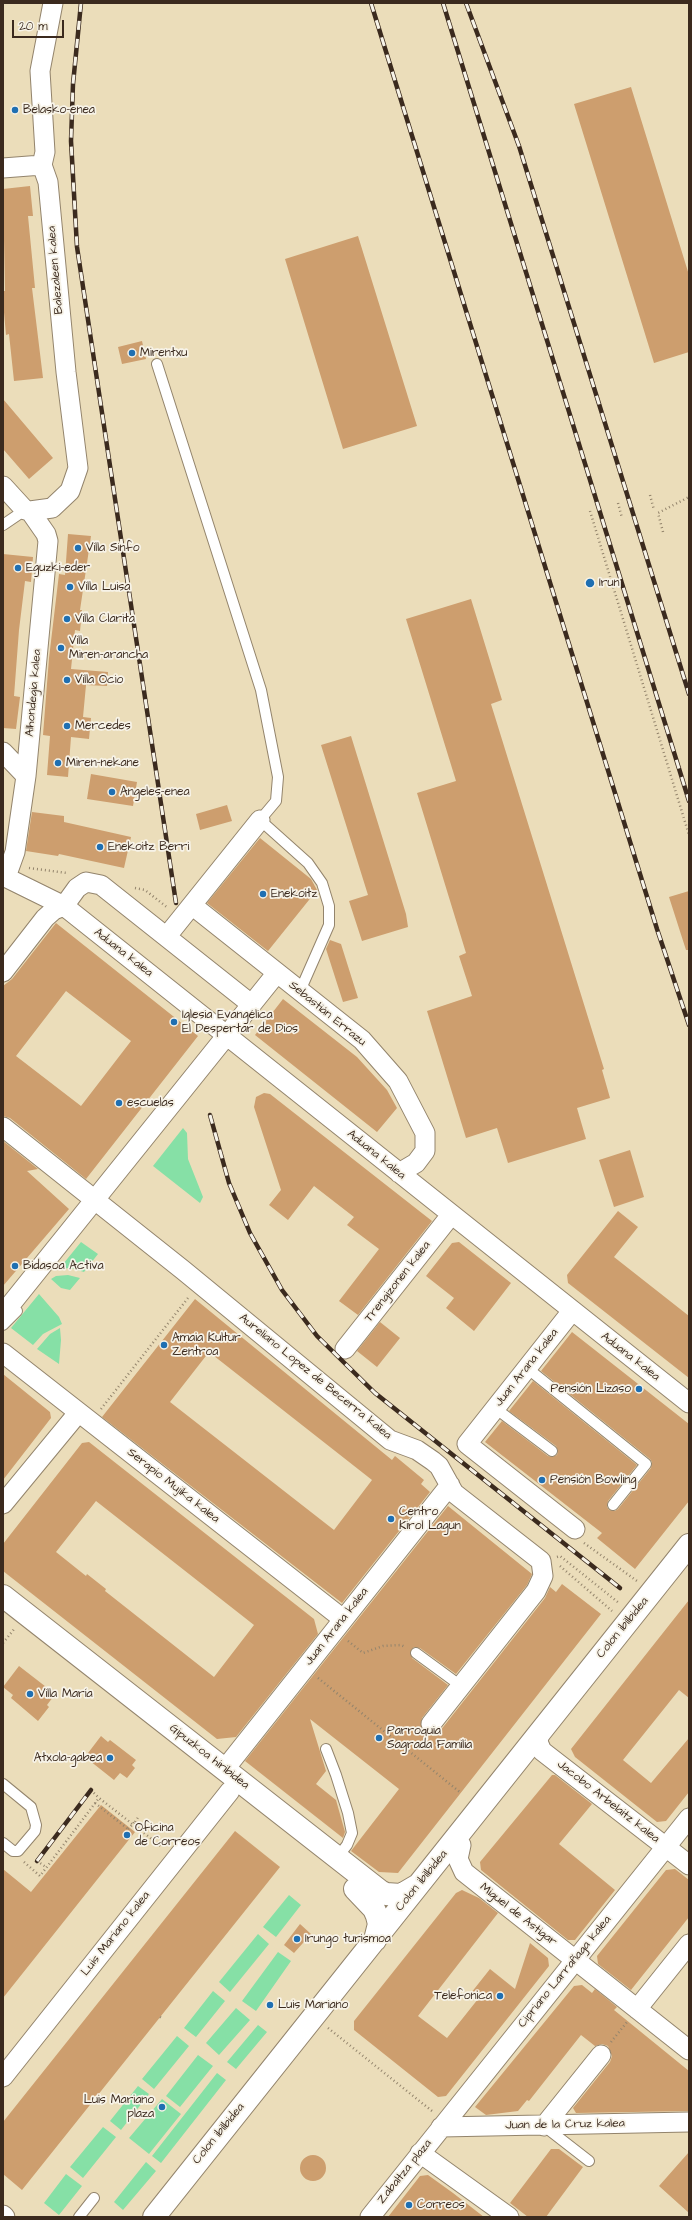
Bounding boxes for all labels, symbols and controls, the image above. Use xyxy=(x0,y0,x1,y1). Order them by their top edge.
scale bar xyxy=(14,12,66,38)
text: 20 m xyxy=(19,18,48,35)
place label: Belasko-enea xyxy=(23,103,95,117)
marker: Belasko-enea xyxy=(10,105,20,115)
street label: Balezaleen kalea xyxy=(45,225,67,315)
place label: Mirentxu xyxy=(140,346,187,360)
marker: Mirentxu xyxy=(127,348,137,358)
place label: Villa Sinfo xyxy=(86,541,139,555)
marker: Villa Sinfo xyxy=(73,543,83,553)
place label: Eguzki-eder xyxy=(26,561,90,575)
marker: Eguzki-eder xyxy=(13,563,23,573)
place label: Irun xyxy=(599,576,620,590)
marker: Irun xyxy=(584,577,596,589)
place label: Villa Luisa xyxy=(78,580,130,594)
marker: Villa Luisa xyxy=(65,582,75,592)
place label: Villa Clarita xyxy=(75,612,135,626)
marker: Villa Clarita xyxy=(62,614,72,624)
place label: Villa Miren-arancha xyxy=(69,634,148,662)
marker: Villa Miren-arancha xyxy=(56,643,66,653)
street label: Alhondegia kalea xyxy=(23,649,45,737)
place label: Villa Ocio xyxy=(75,673,123,687)
marker: Villa Ocio xyxy=(62,675,72,685)
place label: Mercedes xyxy=(75,719,131,733)
marker: Mercedes xyxy=(62,721,72,731)
place label: Miren-nekane xyxy=(66,756,139,770)
marker: Miren-nekane xyxy=(53,758,63,768)
place label: Angeles-enea xyxy=(120,785,190,799)
marker: Angeles-enea xyxy=(107,787,117,797)
place label: Enekoitz Berri xyxy=(108,840,189,854)
marker: Enekoitz Berri xyxy=(95,842,105,852)
place label: Enekoitz xyxy=(271,887,317,901)
marker: Enekoitz xyxy=(258,889,268,899)
street label: Aduana kalea xyxy=(91,925,155,981)
street label: Sebastián Errazu xyxy=(286,978,368,1050)
place label: Iglesia Evangélica El Despertar de Dios xyxy=(182,1008,298,1036)
marker: Iglesia Evangélica El Despertar de Dios xyxy=(169,1017,179,1027)
place label: escuelas xyxy=(127,1096,174,1110)
marker: escuelas xyxy=(114,1098,124,1108)
street label: Aduana kalea xyxy=(344,1127,408,1183)
street label: Trengizonen kalea xyxy=(362,1239,434,1325)
place label: Bidasoa Activa xyxy=(23,1259,104,1273)
marker: Bidasoa Activa xyxy=(10,1261,20,1271)
street label: Aureliano Lopez de Becerra kalea xyxy=(236,1311,394,1443)
street label: Juan Arana kalea xyxy=(492,1326,562,1410)
street label: Aduana kalea xyxy=(598,1329,662,1385)
place label: Amaia Kultur Zentroa xyxy=(172,1331,241,1359)
marker: Amaia Kultur Zentroa xyxy=(159,1340,169,1350)
place label: Pensión Lizaso xyxy=(551,1382,631,1396)
marker: Pensión Lizaso xyxy=(634,1384,644,1394)
street label: Serapio Mujika kalea xyxy=(124,1445,222,1527)
place label: Pensión Bowling xyxy=(550,1473,636,1487)
marker: Pensión Bowling xyxy=(537,1475,547,1485)
place label: Centro Kirol Lagun xyxy=(399,1505,461,1533)
marker: Centro Kirol Lagun xyxy=(386,1514,396,1524)
street label: Juan Arana kalea xyxy=(302,1585,372,1669)
street label: Colon ibilbidea xyxy=(594,1595,652,1661)
place label: Villa María xyxy=(38,1687,93,1701)
marker: Villa María xyxy=(25,1689,35,1699)
street label: Gipuzkoa hiribidea xyxy=(166,1721,252,1793)
place label: Parroquia Sagrada Familia xyxy=(387,1724,472,1752)
marker: Parroquia Sagrada Familia xyxy=(374,1733,384,1743)
place label: Atxola-gabea xyxy=(34,1751,102,1765)
marker: Atxola-gabea xyxy=(105,1753,115,1763)
street label: Jacobo Arbelaitz kalea xyxy=(554,1758,662,1846)
place label: Oficina de Correos xyxy=(135,1821,200,1849)
marker: Oficina de Correos xyxy=(122,1830,132,1840)
street label: Colon ibilbidea xyxy=(393,1848,451,1914)
street label: Miguel de Astigar xyxy=(477,1880,559,1950)
street label: Luis Mariano kalea xyxy=(79,1889,153,1979)
street label: Cipriano Larrañaga kalea xyxy=(515,1913,615,2031)
place label: Irungo turismoa xyxy=(305,1932,391,1946)
marker: Irungo turismoa xyxy=(292,1934,302,1944)
place label: Telefonica xyxy=(434,1989,492,2003)
marker: Telefonica xyxy=(495,1991,505,2001)
place label: Luis Mariano xyxy=(278,1998,348,2012)
marker: Luis Mariano xyxy=(265,2000,275,2010)
place label: Luis Mariano plaza xyxy=(84,2093,154,2121)
street label: Colon ibilbidea xyxy=(190,2101,248,2167)
marker: Luis Mariano plaza xyxy=(157,2102,167,2112)
street label: Juan de la Cruz kalea xyxy=(505,2117,625,2133)
street label: Zabaltza plaza xyxy=(375,2137,435,2207)
place label: Correos xyxy=(417,2198,465,2212)
marker: Correos xyxy=(404,2200,414,2210)

